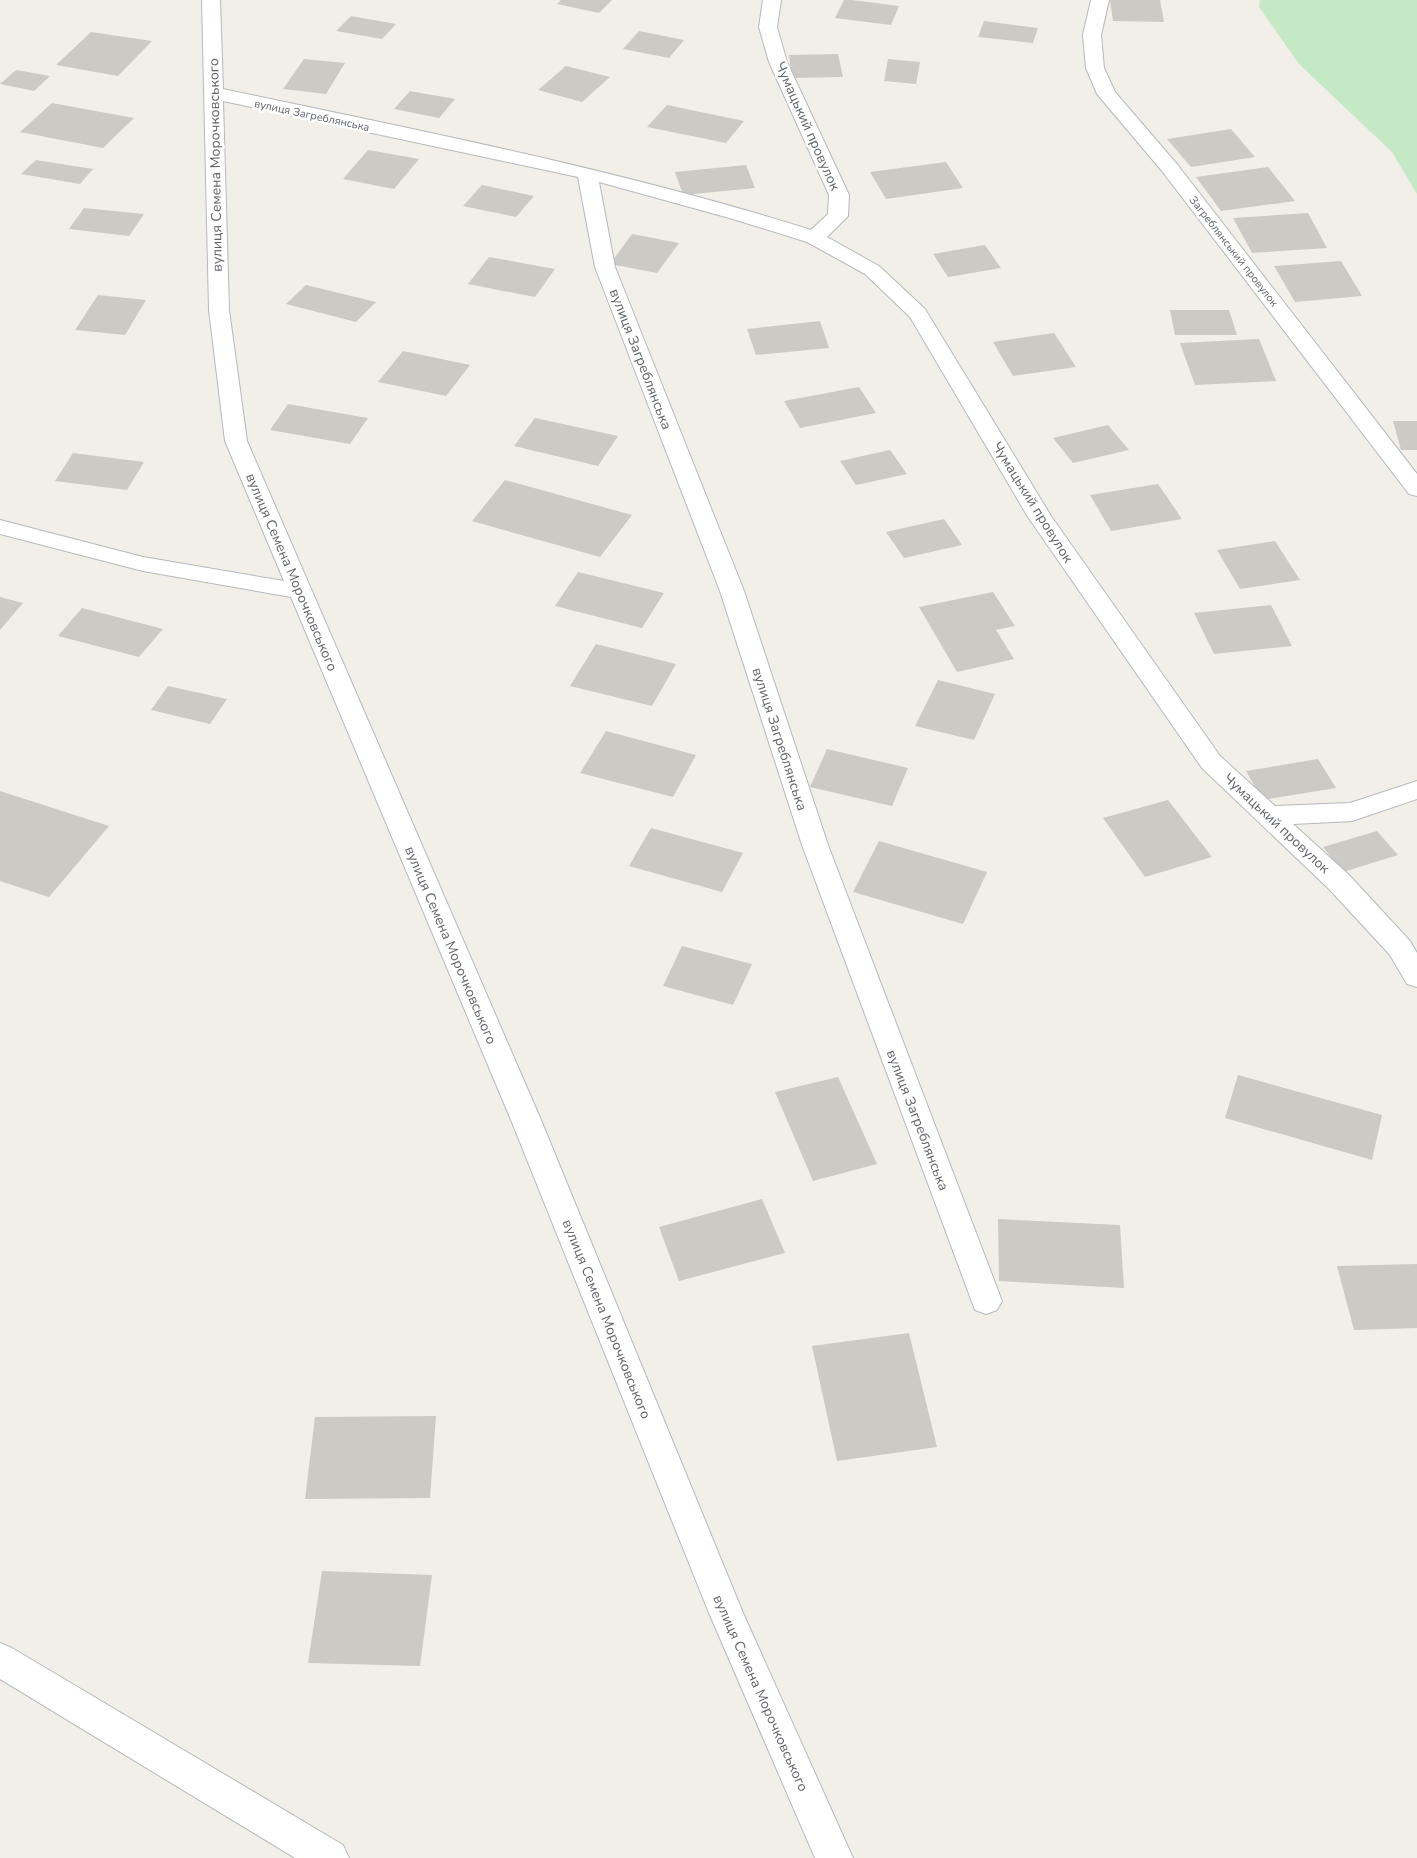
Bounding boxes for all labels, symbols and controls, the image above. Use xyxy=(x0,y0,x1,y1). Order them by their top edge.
street label: вулиця Семена Морочковського xyxy=(204,58,227,272)
street label: Чумацький провулок xyxy=(771,59,845,194)
street label: вулиця Загреблянська xyxy=(253,96,371,135)
street label: Загреблянський провулок xyxy=(1186,193,1282,310)
street label: вулиця Загреблянська xyxy=(605,286,676,432)
street label: Чумацький провулок xyxy=(988,438,1078,567)
street label: вулиця Семена Морочковського xyxy=(241,470,342,674)
street label: вулиця Загреблянська xyxy=(747,665,812,813)
street label: Чумацький провулок xyxy=(1219,769,1334,878)
street label: вулиця Семена Морочковського xyxy=(400,843,501,1047)
street label: вулиця Загреблянська xyxy=(882,1047,953,1193)
street label: вулиця Семена Морочковського xyxy=(558,1217,655,1422)
street label: вулиця Семена Морочковського xyxy=(708,1592,813,1795)

